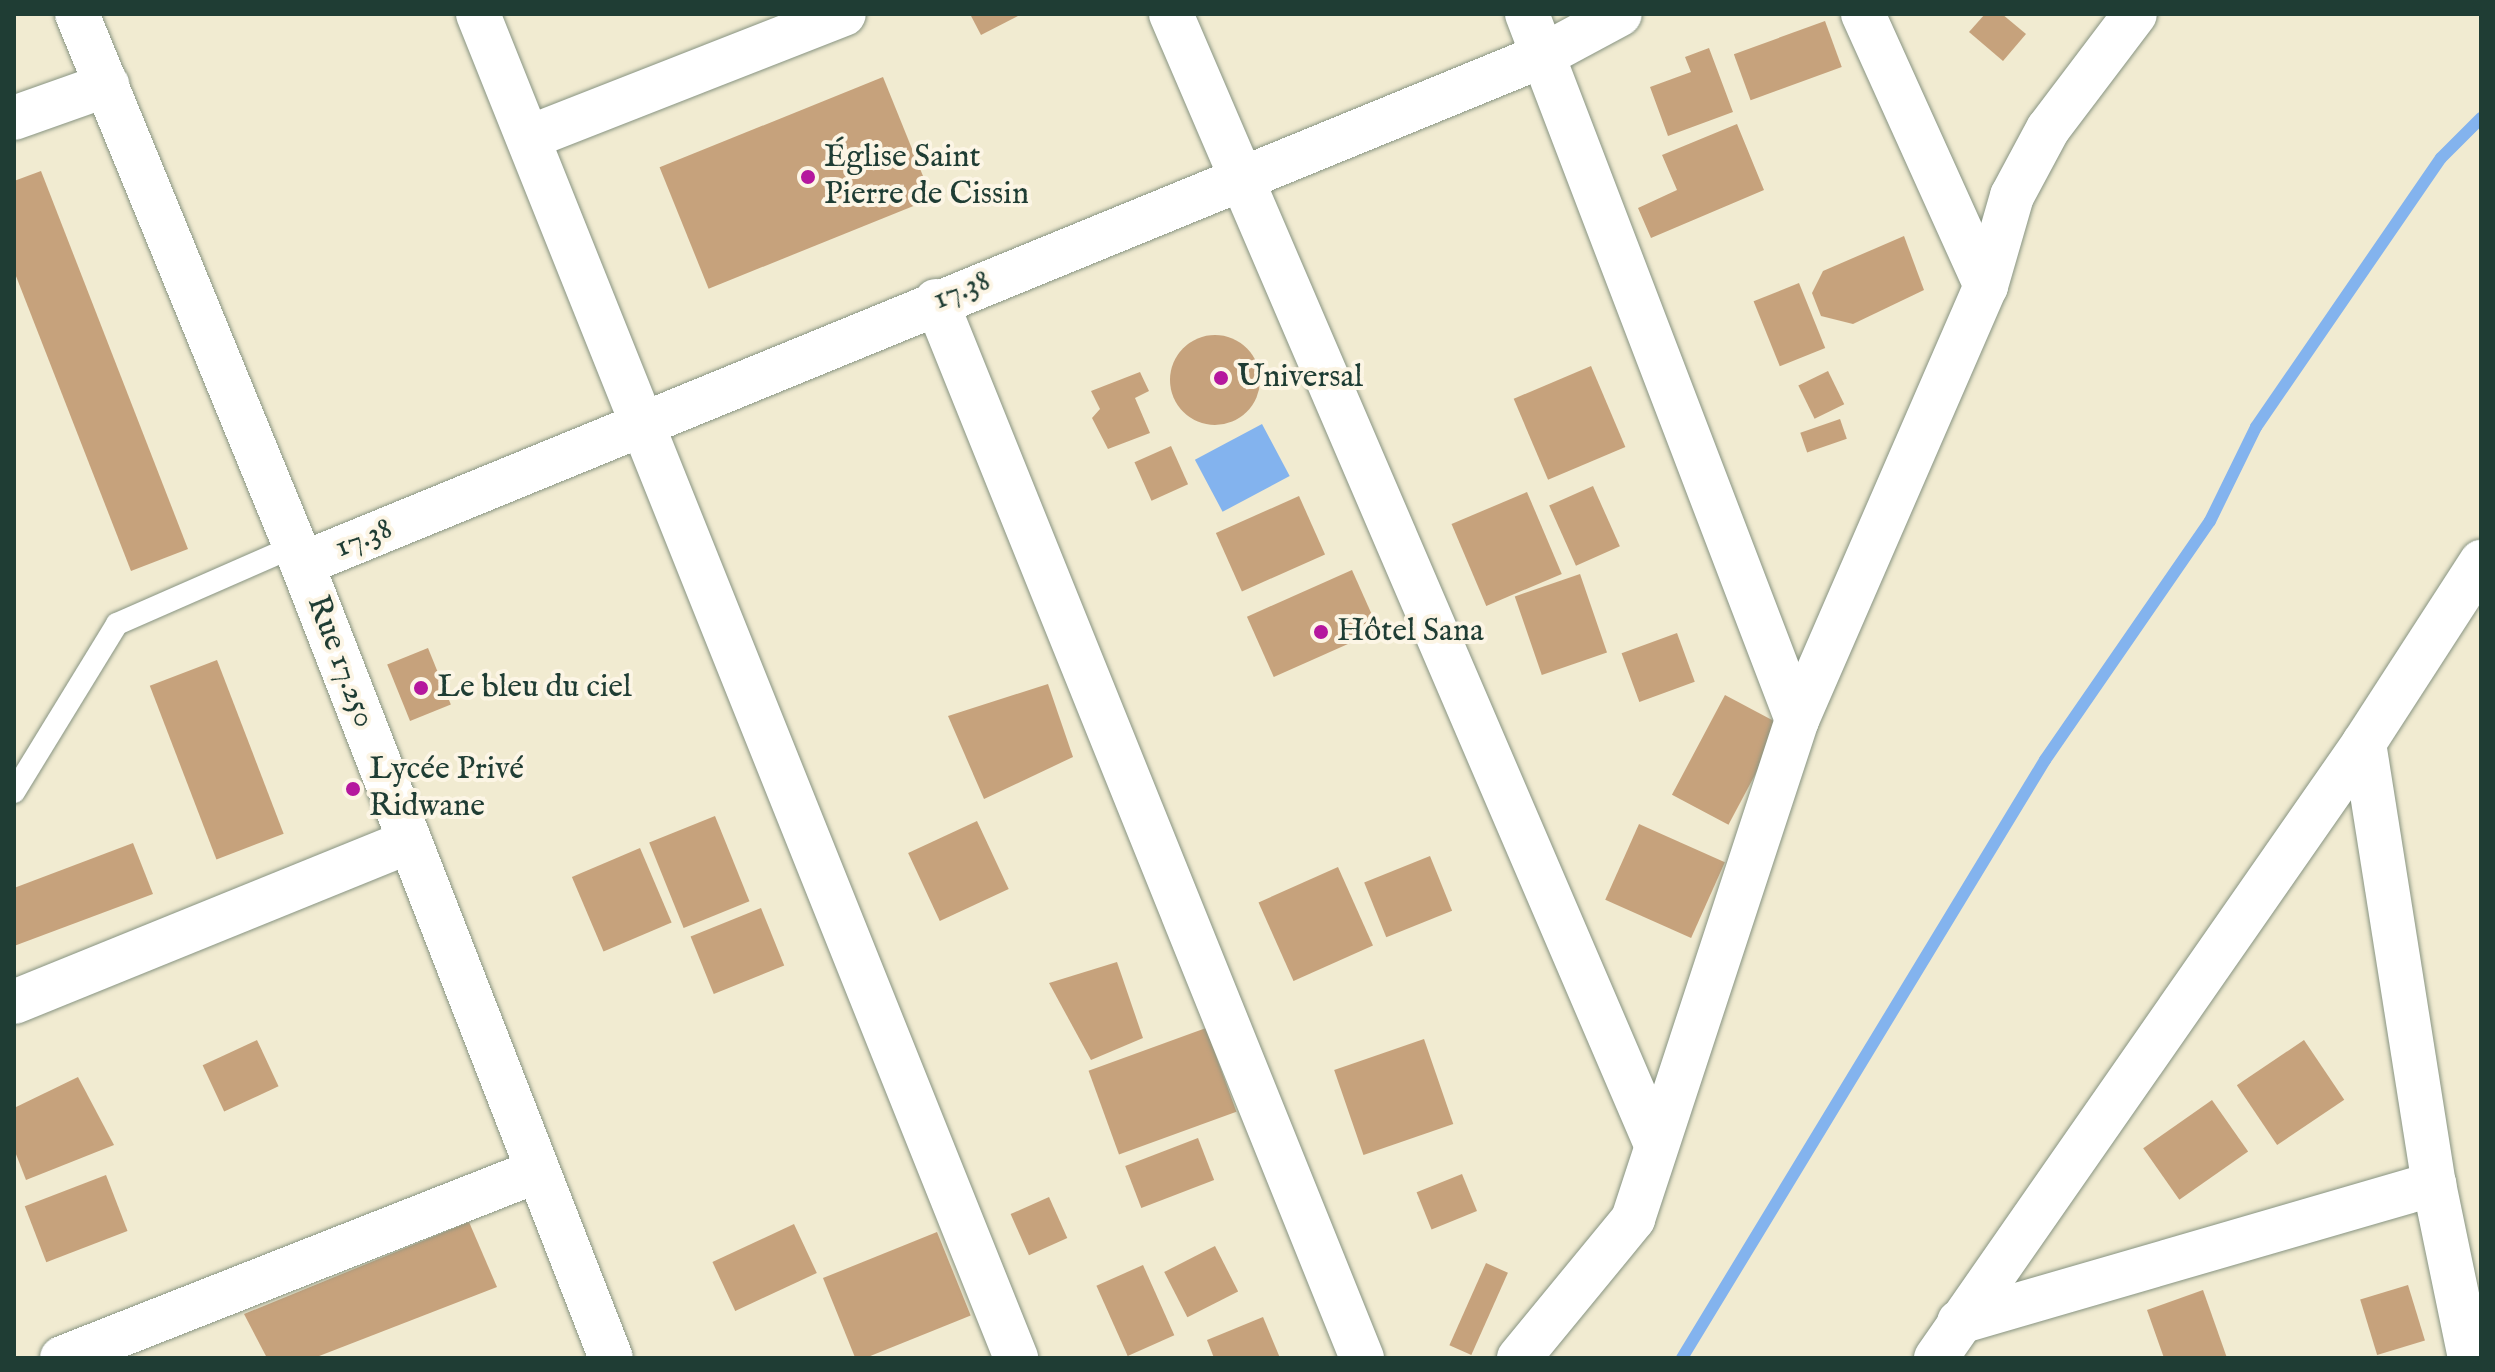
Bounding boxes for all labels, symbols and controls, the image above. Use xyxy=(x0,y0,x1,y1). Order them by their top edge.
place label: Église Saint Pierre de Cissin xyxy=(824,140,1029,215)
marker: Église Saint Pierre de Cissin xyxy=(799,168,817,186)
street label: 17.38 xyxy=(928,262,996,320)
place label: Universal xyxy=(1237,359,1363,397)
marker: Universal xyxy=(1212,369,1230,387)
street label: 17.38 xyxy=(330,510,398,568)
street label: Rue 17.250 xyxy=(297,591,383,733)
place label: Hôtel Sana xyxy=(1337,613,1484,651)
marker: Hôtel Sana xyxy=(1312,623,1330,641)
place label: Le bleu du ciel xyxy=(437,669,632,707)
marker: Le bleu du ciel xyxy=(412,679,430,697)
place label: Lycée Privé Ridwane xyxy=(369,752,524,827)
marker: Lycée Privé Ridwane xyxy=(344,780,362,798)

